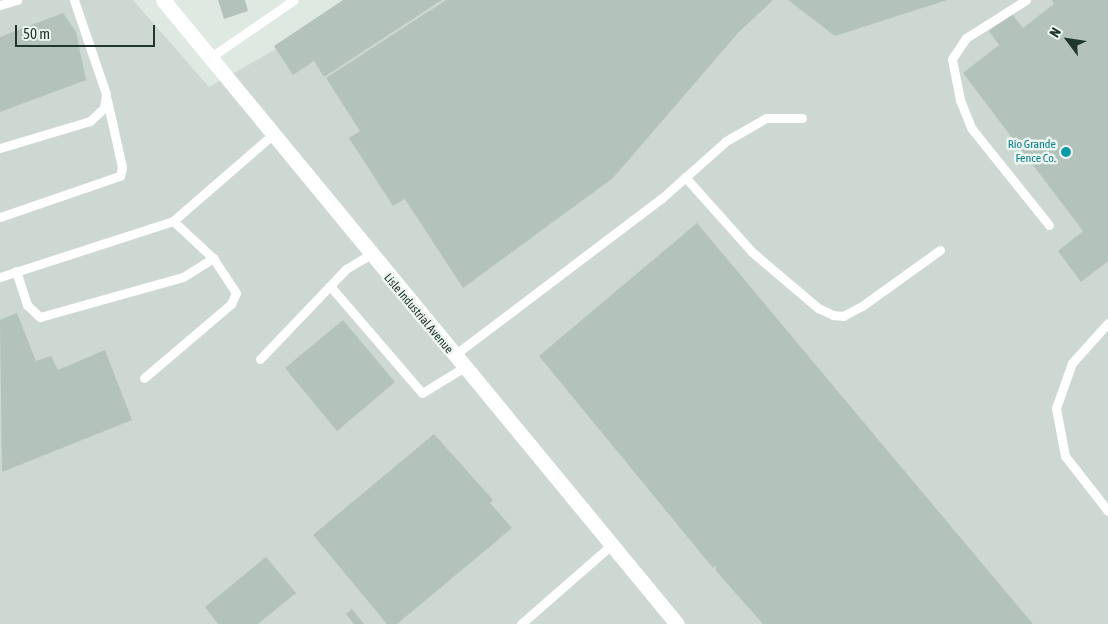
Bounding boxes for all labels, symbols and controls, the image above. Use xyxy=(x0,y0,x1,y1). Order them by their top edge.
scale bar xyxy=(18,15,158,47)
north arrow xyxy=(1043,15,1093,65)
text: 50 m xyxy=(23,25,50,42)
text: N xyxy=(1046,25,1064,40)
place label: Rio Grande Fence Co. xyxy=(1008,138,1056,166)
marker: Rio Grande Fence Co. xyxy=(1060,146,1072,158)
street label: Lisle Industrial Avenue xyxy=(380,271,456,357)

